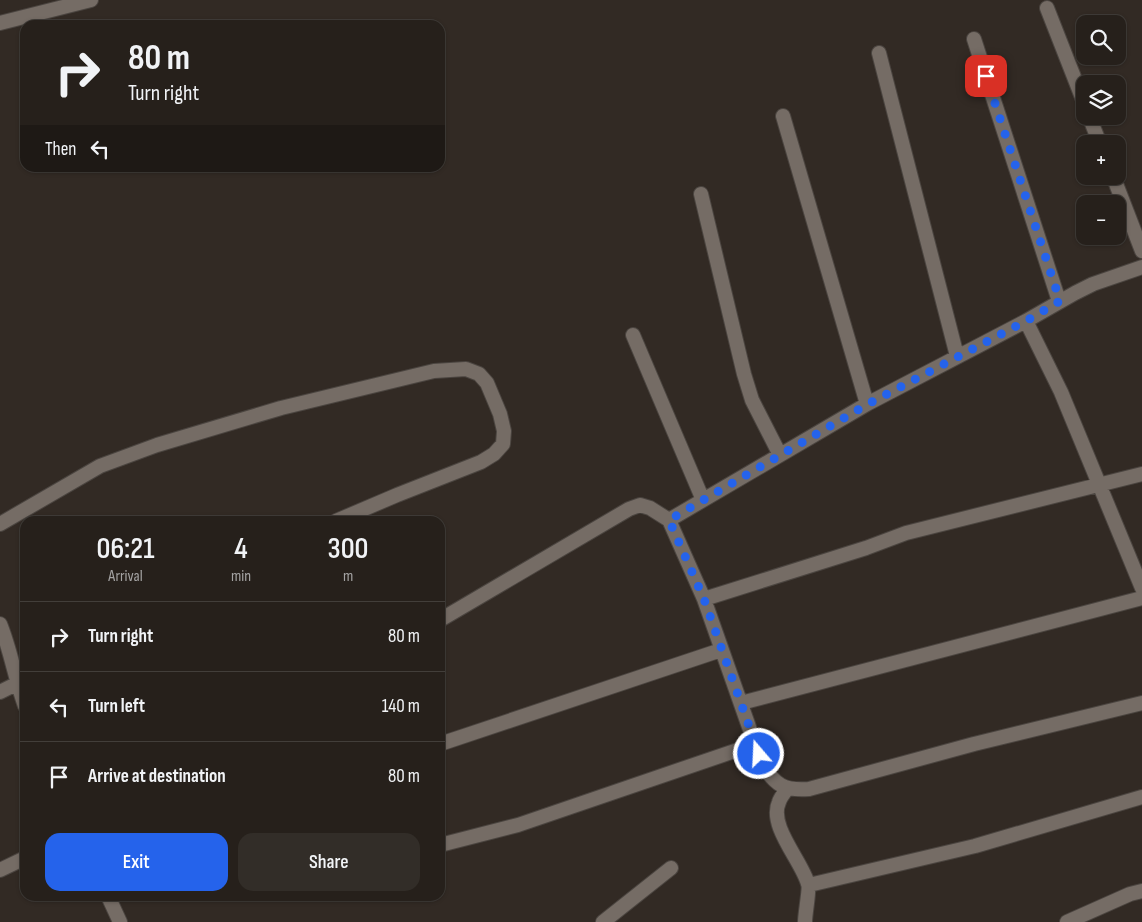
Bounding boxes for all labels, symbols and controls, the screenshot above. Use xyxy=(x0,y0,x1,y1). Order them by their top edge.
map controls xyxy=(1076,15,1126,245)
button: search xyxy=(1076,15,1126,65)
text: 80 m xyxy=(128,37,190,80)
icon: right xyxy=(45,40,110,105)
pin xyxy=(965,55,1007,97)
icon: arrive xyxy=(972,62,1000,90)
button: layers xyxy=(1076,75,1126,125)
text: Turn right xyxy=(128,80,199,107)
icon: left xyxy=(86,135,114,163)
button: + xyxy=(1076,135,1126,185)
text: Then xyxy=(45,138,76,161)
button: − xyxy=(1076,195,1126,245)
text: 06:21 xyxy=(97,531,154,567)
text: 4 xyxy=(234,531,248,567)
text: 300 xyxy=(328,531,368,567)
text: Arrival xyxy=(108,567,143,586)
text: min xyxy=(231,567,251,586)
text: m xyxy=(343,567,353,586)
icon: right xyxy=(45,623,73,651)
text: Turn right xyxy=(88,625,153,648)
text: 80 m xyxy=(388,625,420,648)
icon: left xyxy=(45,693,73,721)
text: Turn left xyxy=(88,695,145,718)
text: 140 m xyxy=(382,695,420,718)
position arrow xyxy=(732,727,784,779)
icon: arrive xyxy=(45,763,73,791)
text: Arrive at destination xyxy=(88,765,226,788)
text: 80 m xyxy=(388,765,420,788)
button: Exit xyxy=(45,833,228,891)
button: Share xyxy=(238,833,420,891)

